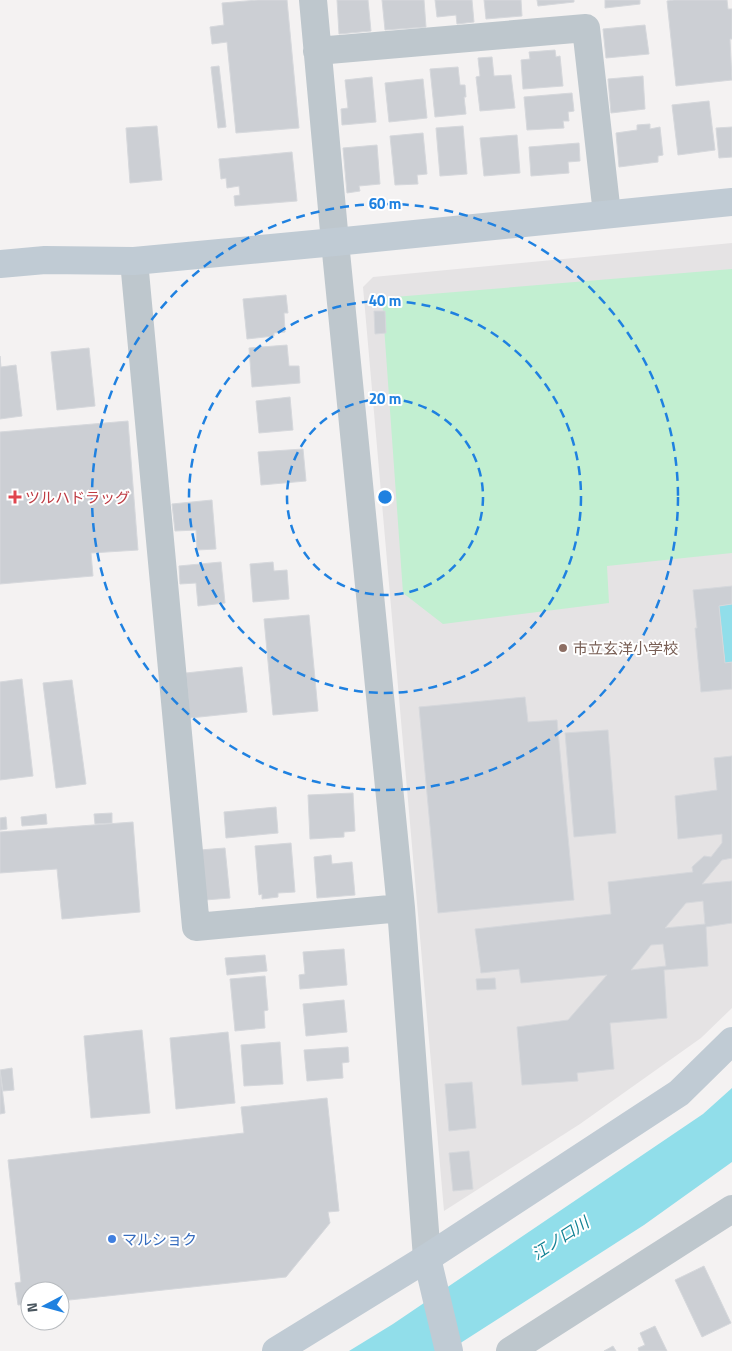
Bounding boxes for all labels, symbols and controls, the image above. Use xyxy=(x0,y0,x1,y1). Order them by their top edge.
text: 60 m xyxy=(369,192,401,215)
text: 40 m xyxy=(369,289,401,312)
text: 20 m xyxy=(369,387,401,410)
place label: ツルハドラッグ xyxy=(25,486,130,509)
centre of rings xyxy=(376,488,394,506)
marker: ツルハドラッグ xyxy=(9,491,21,503)
place label: 市立玄洋小学校 xyxy=(573,637,678,660)
marker: 市立玄洋小学校 xyxy=(557,642,569,654)
water label: 江ノ口川 xyxy=(527,1209,595,1265)
place label: マルショク xyxy=(122,1228,197,1251)
marker: マルショク xyxy=(106,1233,118,1245)
north arrow xyxy=(20,1281,70,1331)
text: N xyxy=(21,1301,43,1313)

